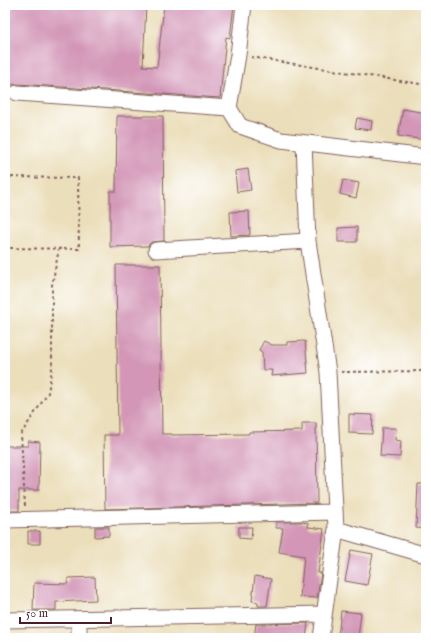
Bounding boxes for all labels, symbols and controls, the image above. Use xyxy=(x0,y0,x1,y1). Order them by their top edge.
scale bar xyxy=(20,599,111,625)
text: 50 m xyxy=(26,606,48,621)

